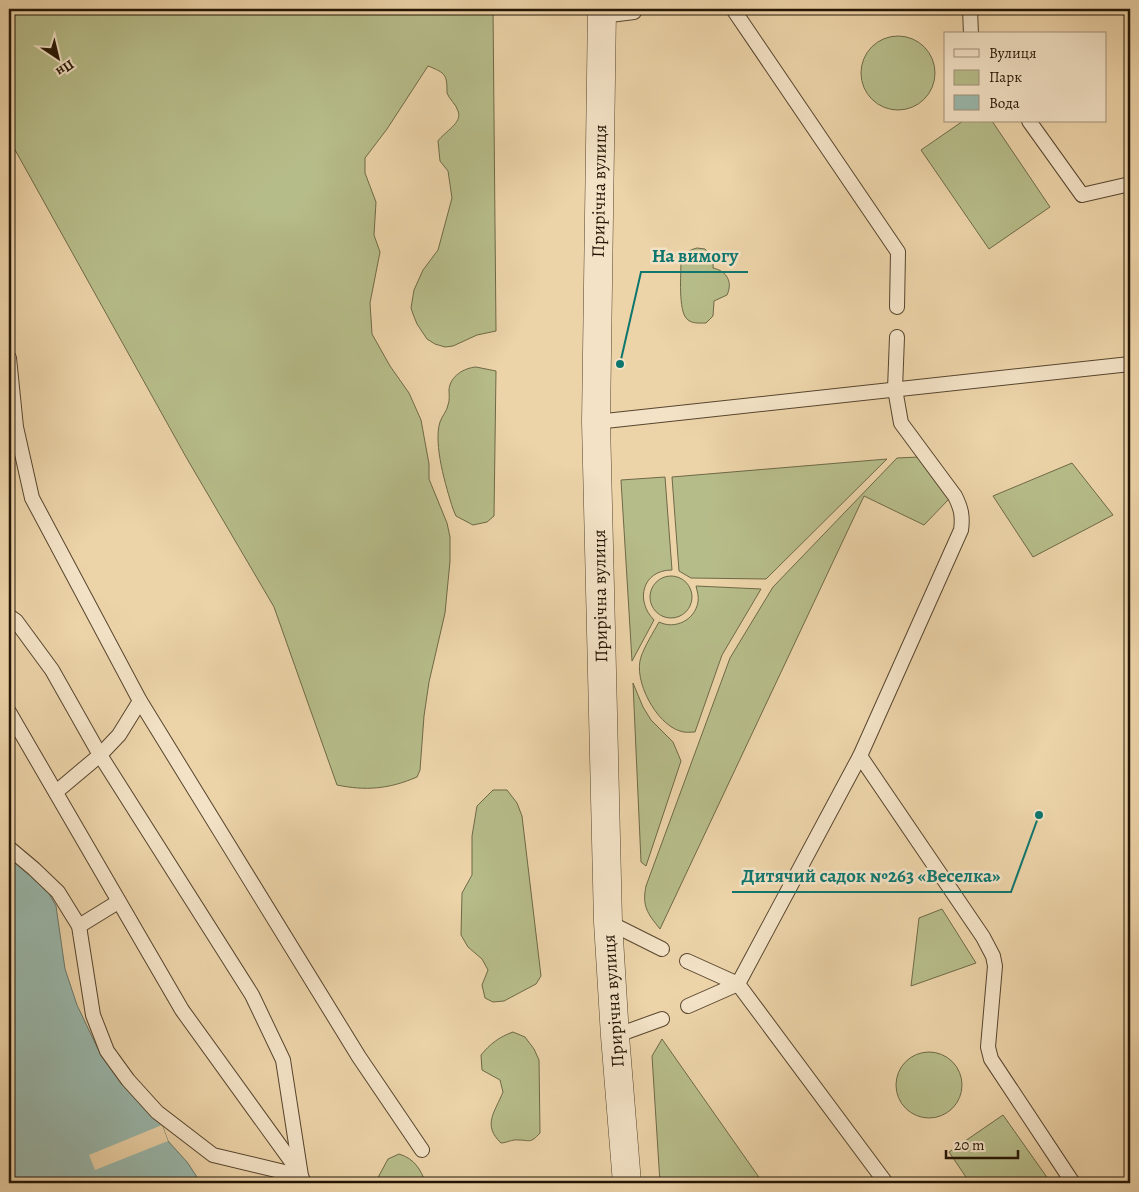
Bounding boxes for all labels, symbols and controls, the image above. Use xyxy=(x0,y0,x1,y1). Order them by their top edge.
north arrow xyxy=(32,32,82,82)
legend xyxy=(944,32,1106,122)
text: Вулиця xyxy=(989,43,1036,63)
text: Пн xyxy=(52,55,78,81)
text: Парк xyxy=(989,67,1022,87)
text: Вода xyxy=(989,93,1020,113)
street label: Прирічна вулиця xyxy=(586,124,612,258)
callout: На вимогу xyxy=(641,238,748,272)
text: На вимогу xyxy=(652,243,739,269)
street label: Прирічна вулиця xyxy=(587,529,613,663)
callout: Дитячий садок №263 «Веселка» xyxy=(732,858,1011,892)
text: Дитячий садок №263 «Веселка» xyxy=(741,863,1001,889)
street label: Прирічна вулиця xyxy=(596,934,630,1068)
scale bar xyxy=(946,1127,1019,1159)
text: 20 m xyxy=(954,1135,985,1155)

